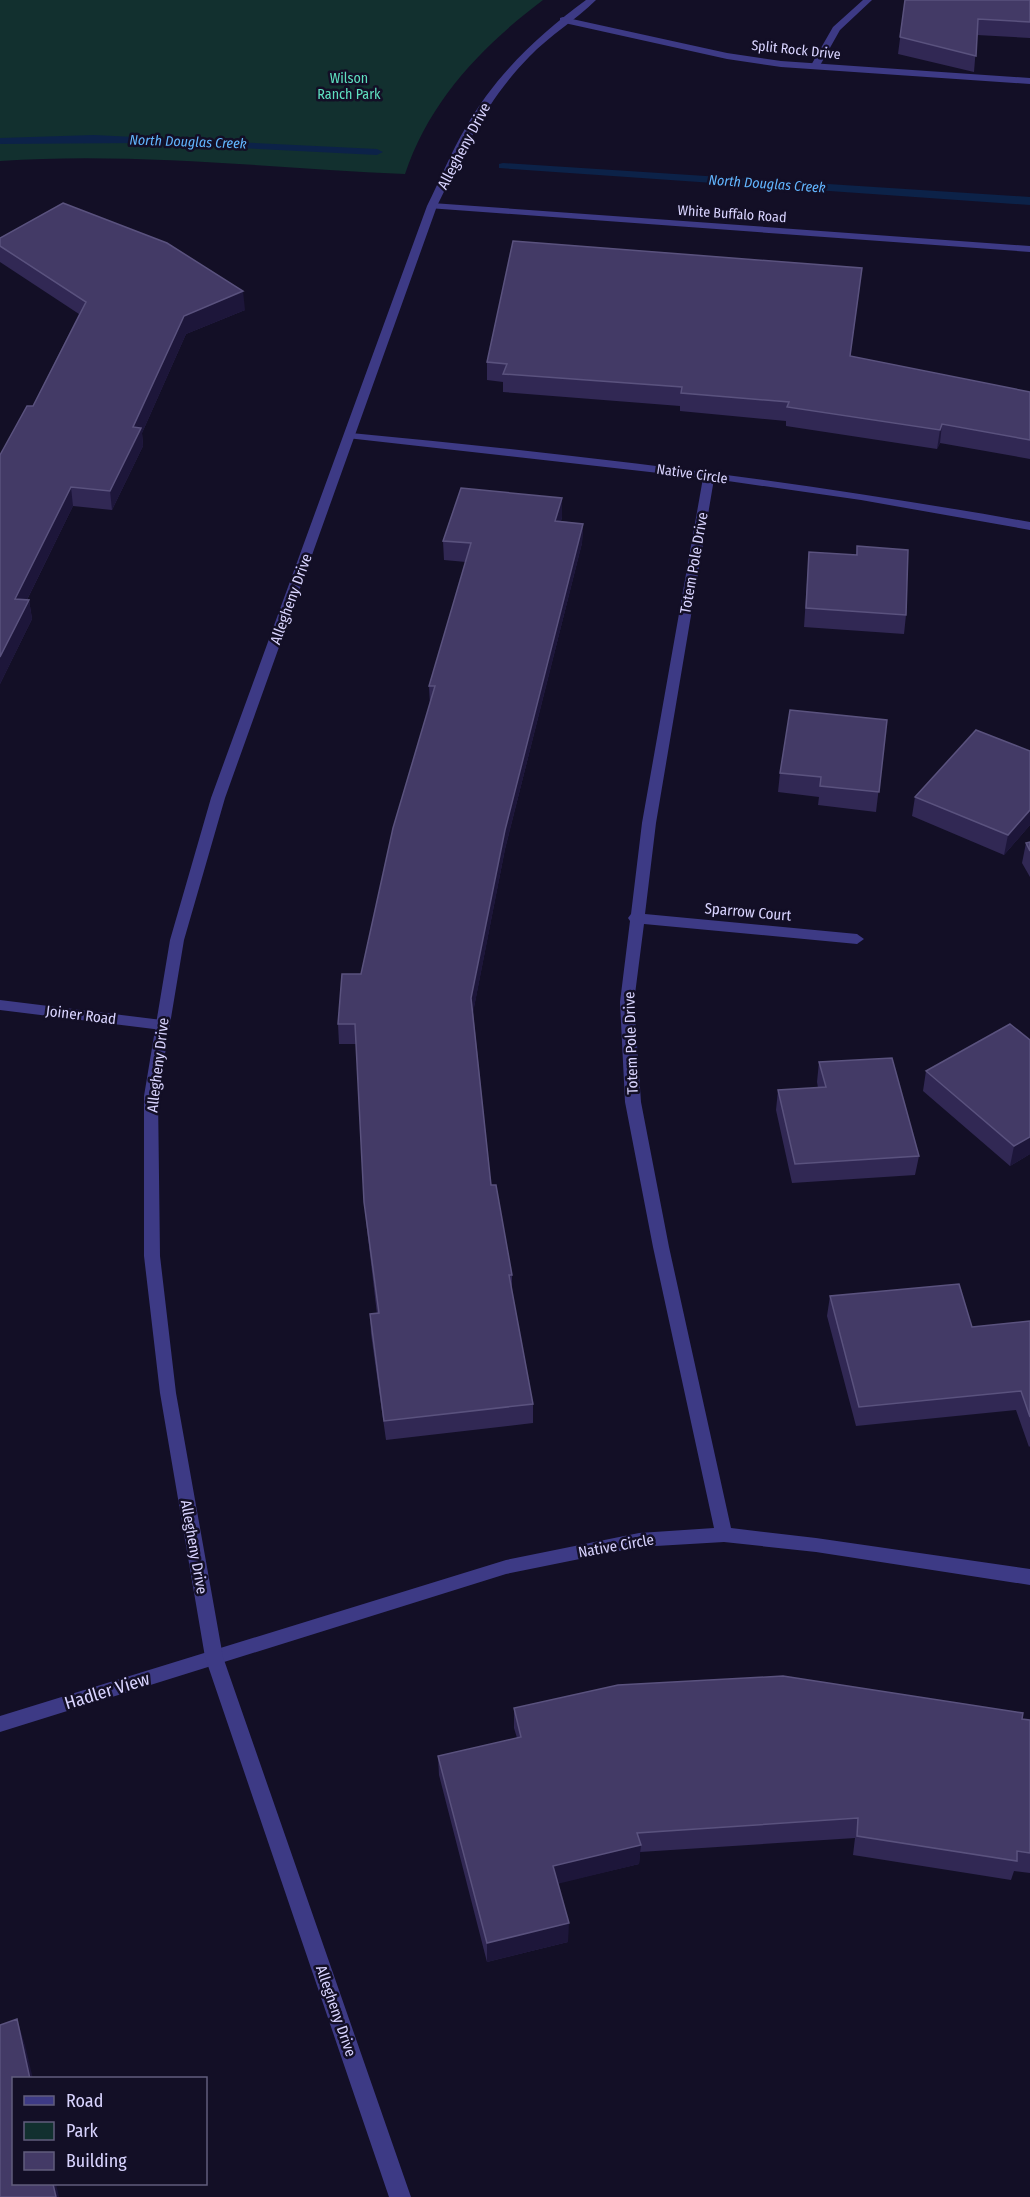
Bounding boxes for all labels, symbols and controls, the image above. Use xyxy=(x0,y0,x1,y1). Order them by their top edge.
street label: Split Rock Drive xyxy=(750,37,842,63)
park label: Wilson Ranch Park xyxy=(317,70,381,103)
street label: Allegheny Drive xyxy=(434,100,494,192)
water label: North Douglas Creek xyxy=(129,131,247,153)
water label: North Douglas Creek xyxy=(708,171,826,197)
street label: White Buffalo Road xyxy=(677,202,787,226)
street label: Native Circle xyxy=(655,461,729,487)
street label: Totem Pole Drive xyxy=(676,511,712,615)
street label: Allegheny Drive xyxy=(266,551,316,647)
street label: Sparrow Court xyxy=(704,899,792,925)
street label: Totem Pole Drive xyxy=(620,991,642,1095)
street label: Joiner Road xyxy=(45,1002,117,1028)
street label: Allegheny Drive xyxy=(143,1017,173,1113)
street label: Allegheny Drive xyxy=(177,1499,211,1595)
street label: Native Circle xyxy=(577,1530,655,1562)
street label: Hadler View xyxy=(62,1668,152,1714)
street label: Allegheny Drive xyxy=(312,1963,360,2059)
legend xyxy=(12,2077,207,2185)
text: Road xyxy=(66,2090,103,2112)
text: Park xyxy=(66,2120,99,2142)
text: Building xyxy=(66,2150,127,2172)

